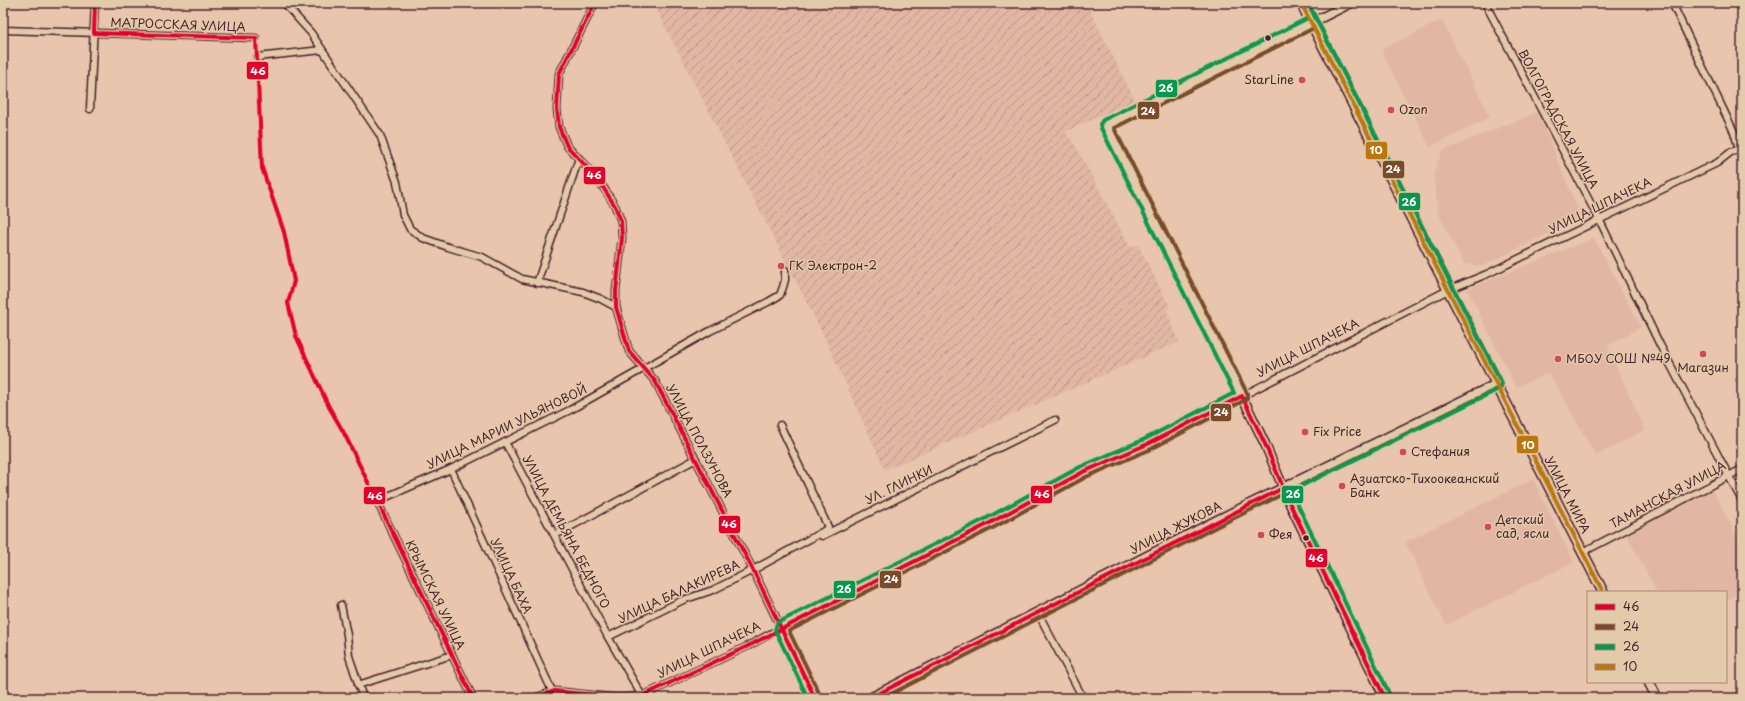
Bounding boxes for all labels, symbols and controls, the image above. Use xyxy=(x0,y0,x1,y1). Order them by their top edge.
street label: МАТРОССКАЯ УЛИЦА xyxy=(110,13,246,35)
unlabelled marker xyxy=(1263,33,1273,43)
street label: ВОЛГОГРАДСКАЯ УЛИЦА xyxy=(1514,46,1603,191)
line badge: 46 xyxy=(246,61,269,80)
text: 46 xyxy=(250,62,266,79)
place label: StarLine xyxy=(1244,70,1294,88)
marker: StarLine xyxy=(1297,75,1307,85)
line badge: 26 xyxy=(1155,79,1178,98)
text: 26 xyxy=(1159,79,1173,96)
place label: Ozon xyxy=(1399,100,1428,118)
line badge: 24 xyxy=(1137,101,1160,120)
text: 24 xyxy=(1141,102,1156,119)
marker: Ozon xyxy=(1386,105,1396,115)
line badge: 10 xyxy=(1365,141,1388,160)
text: 10 xyxy=(1369,141,1383,158)
line badge: 24 xyxy=(1382,160,1405,179)
text: 24 xyxy=(1386,160,1401,177)
line badge: 46 xyxy=(583,166,606,185)
text: 46 xyxy=(586,166,602,183)
street label: УЛИЦА ШПАЧЕКА xyxy=(1545,172,1654,238)
line badge: 26 xyxy=(1398,192,1421,211)
text: 26 xyxy=(1402,193,1416,210)
place label: ГК Электрон-2 xyxy=(789,256,877,274)
marker: ГК Электрон-2 xyxy=(776,261,786,271)
street label: УЛИЦА ШПАЧЕКА xyxy=(1253,314,1362,381)
place label: МБОУ СОШ №49 xyxy=(1566,349,1671,367)
marker: Магазин xyxy=(1698,349,1708,359)
marker: МБОУ СОШ №49 xyxy=(1553,354,1563,364)
place label: Магазин xyxy=(1677,358,1729,376)
street label: УЛИЦА МАРИИ УЛЬЯНОВОЙ xyxy=(423,379,590,473)
street label: УЛИЦА ПОЛЗУНОВА xyxy=(662,380,738,501)
line badge: 24 xyxy=(1210,403,1232,422)
text: 24 xyxy=(1214,403,1229,420)
place label: Fix Price xyxy=(1313,422,1361,440)
marker: Fix Price xyxy=(1300,427,1310,437)
line badge: 10 xyxy=(1516,435,1539,454)
text: 10 xyxy=(1521,436,1535,453)
place label: Стефания xyxy=(1411,442,1470,460)
marker: Стефания xyxy=(1398,447,1408,457)
street label: УЛИЦА ДЕМЬЯНА БЕДНОГО xyxy=(519,452,615,611)
street label: УЛИЦА МИРА xyxy=(1541,453,1595,536)
street label: ТАМАНСКАЯ УЛИЦА xyxy=(1606,456,1729,532)
street label: УЛ. ГЛИНКИ xyxy=(862,460,935,508)
place label: Азиатско-Тихоокеанский Банк xyxy=(1350,469,1499,501)
marker: Азиатско-Тихоокеанский Банк xyxy=(1337,481,1347,491)
line badge: 46 xyxy=(1030,485,1053,504)
text: 46 xyxy=(1034,485,1050,502)
line badge: 26 xyxy=(1281,485,1304,504)
text: 26 xyxy=(1286,485,1300,502)
line badge: 46 xyxy=(363,486,386,505)
text: 46 xyxy=(367,487,383,504)
street label: УЛИЦА ЖУКОВА xyxy=(1127,496,1225,558)
place label: Детский сад, ясли xyxy=(1495,510,1549,542)
line badge: 46 xyxy=(718,515,741,534)
text: 46 xyxy=(721,515,737,532)
marker: Детский сад, ясли xyxy=(1483,522,1493,532)
place label: Фея xyxy=(1269,525,1292,543)
marker: Фея xyxy=(1256,530,1266,540)
unlabelled marker xyxy=(1301,533,1311,543)
street label: УЛИЦА БАХА xyxy=(487,535,537,616)
street label: КРЫМСКАЯ УЛИЦА xyxy=(401,537,470,653)
line badge: 46 xyxy=(1305,548,1328,568)
text: 46 xyxy=(1308,549,1324,566)
street label: УЛИЦА БАЛАКИРЕВА xyxy=(615,555,743,627)
line badge: 24 xyxy=(879,570,902,589)
text: 24 xyxy=(884,570,899,587)
line badge: 26 xyxy=(833,580,856,599)
text: 26 xyxy=(837,580,851,597)
legend xyxy=(1587,591,1727,683)
text: 46 xyxy=(1623,597,1639,615)
street label: УЛИЦА ШПАЧЕКА xyxy=(654,616,763,682)
text: 24 xyxy=(1623,617,1639,635)
text: 26 xyxy=(1623,637,1639,655)
text: 10 xyxy=(1623,657,1637,675)

